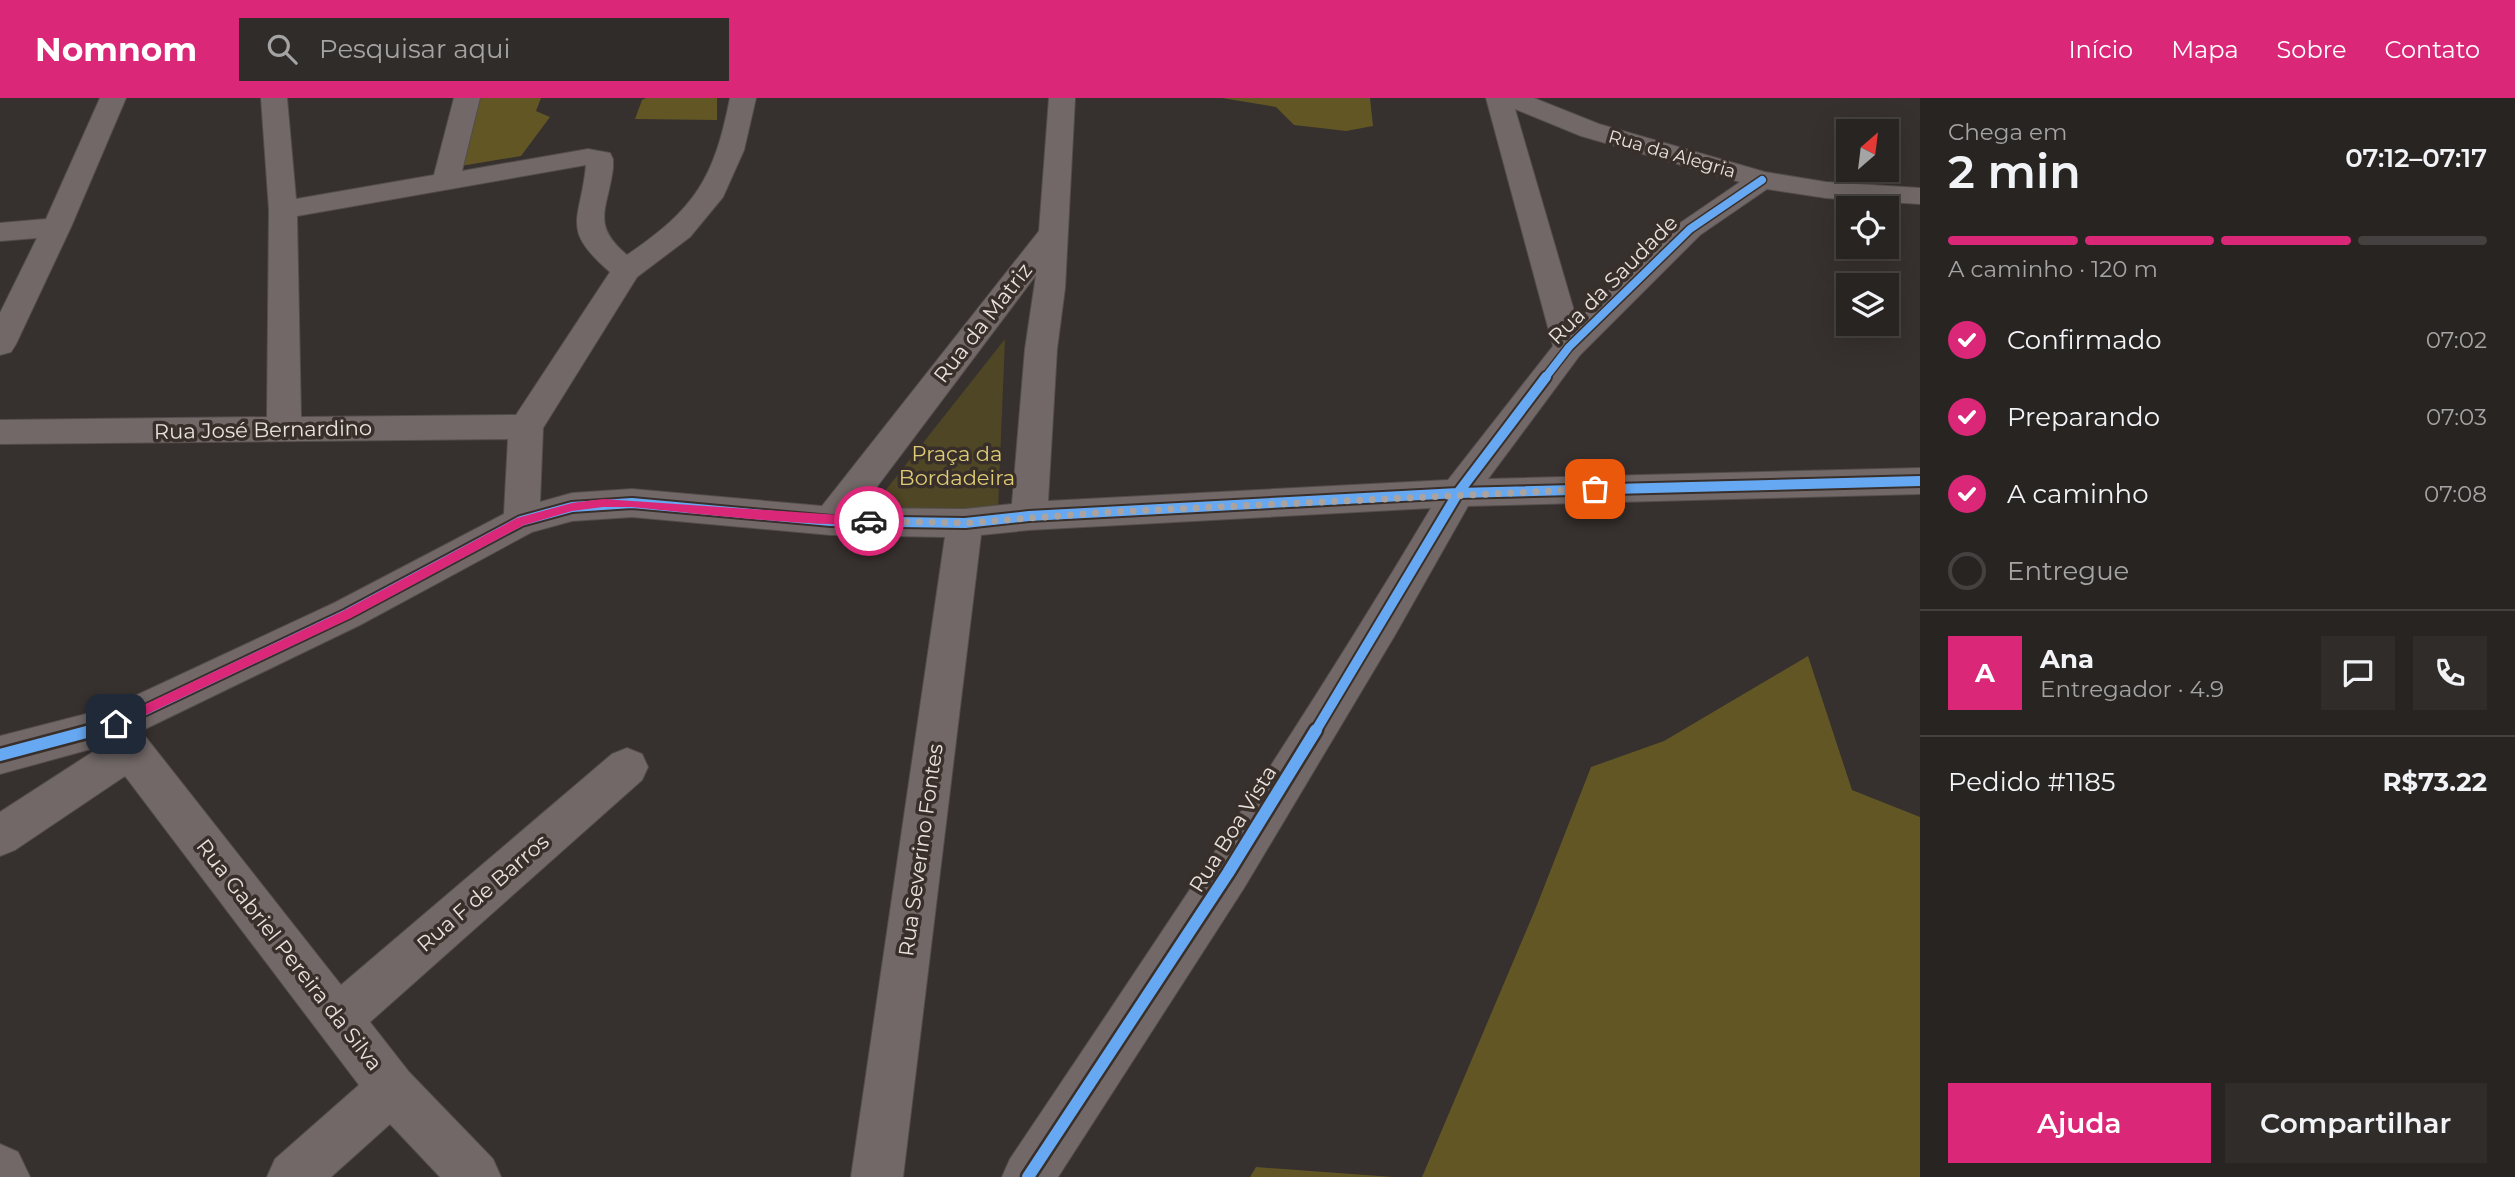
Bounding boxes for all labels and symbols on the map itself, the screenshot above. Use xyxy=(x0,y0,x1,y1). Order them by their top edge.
north arrow xyxy=(1836,119,1899,182)
street label: Rua da Alegria xyxy=(1606,125,1738,183)
street label: Rua da Saudade xyxy=(1543,210,1682,349)
street label: Rua da Matriz xyxy=(928,258,1037,387)
street label: Rua José Bernardino xyxy=(154,415,372,444)
park label: Praça da Bordadeira xyxy=(899,441,1015,490)
pin xyxy=(1565,459,1625,519)
courier xyxy=(834,486,904,556)
pin xyxy=(86,694,146,754)
street label: Rua Severino Fontes xyxy=(893,742,948,958)
street label: Rua Boa Vista xyxy=(1184,761,1282,897)
street label: Rua F de Barros xyxy=(412,829,554,957)
street label: Rua Gabriel Pereira da Silva xyxy=(191,834,388,1075)

